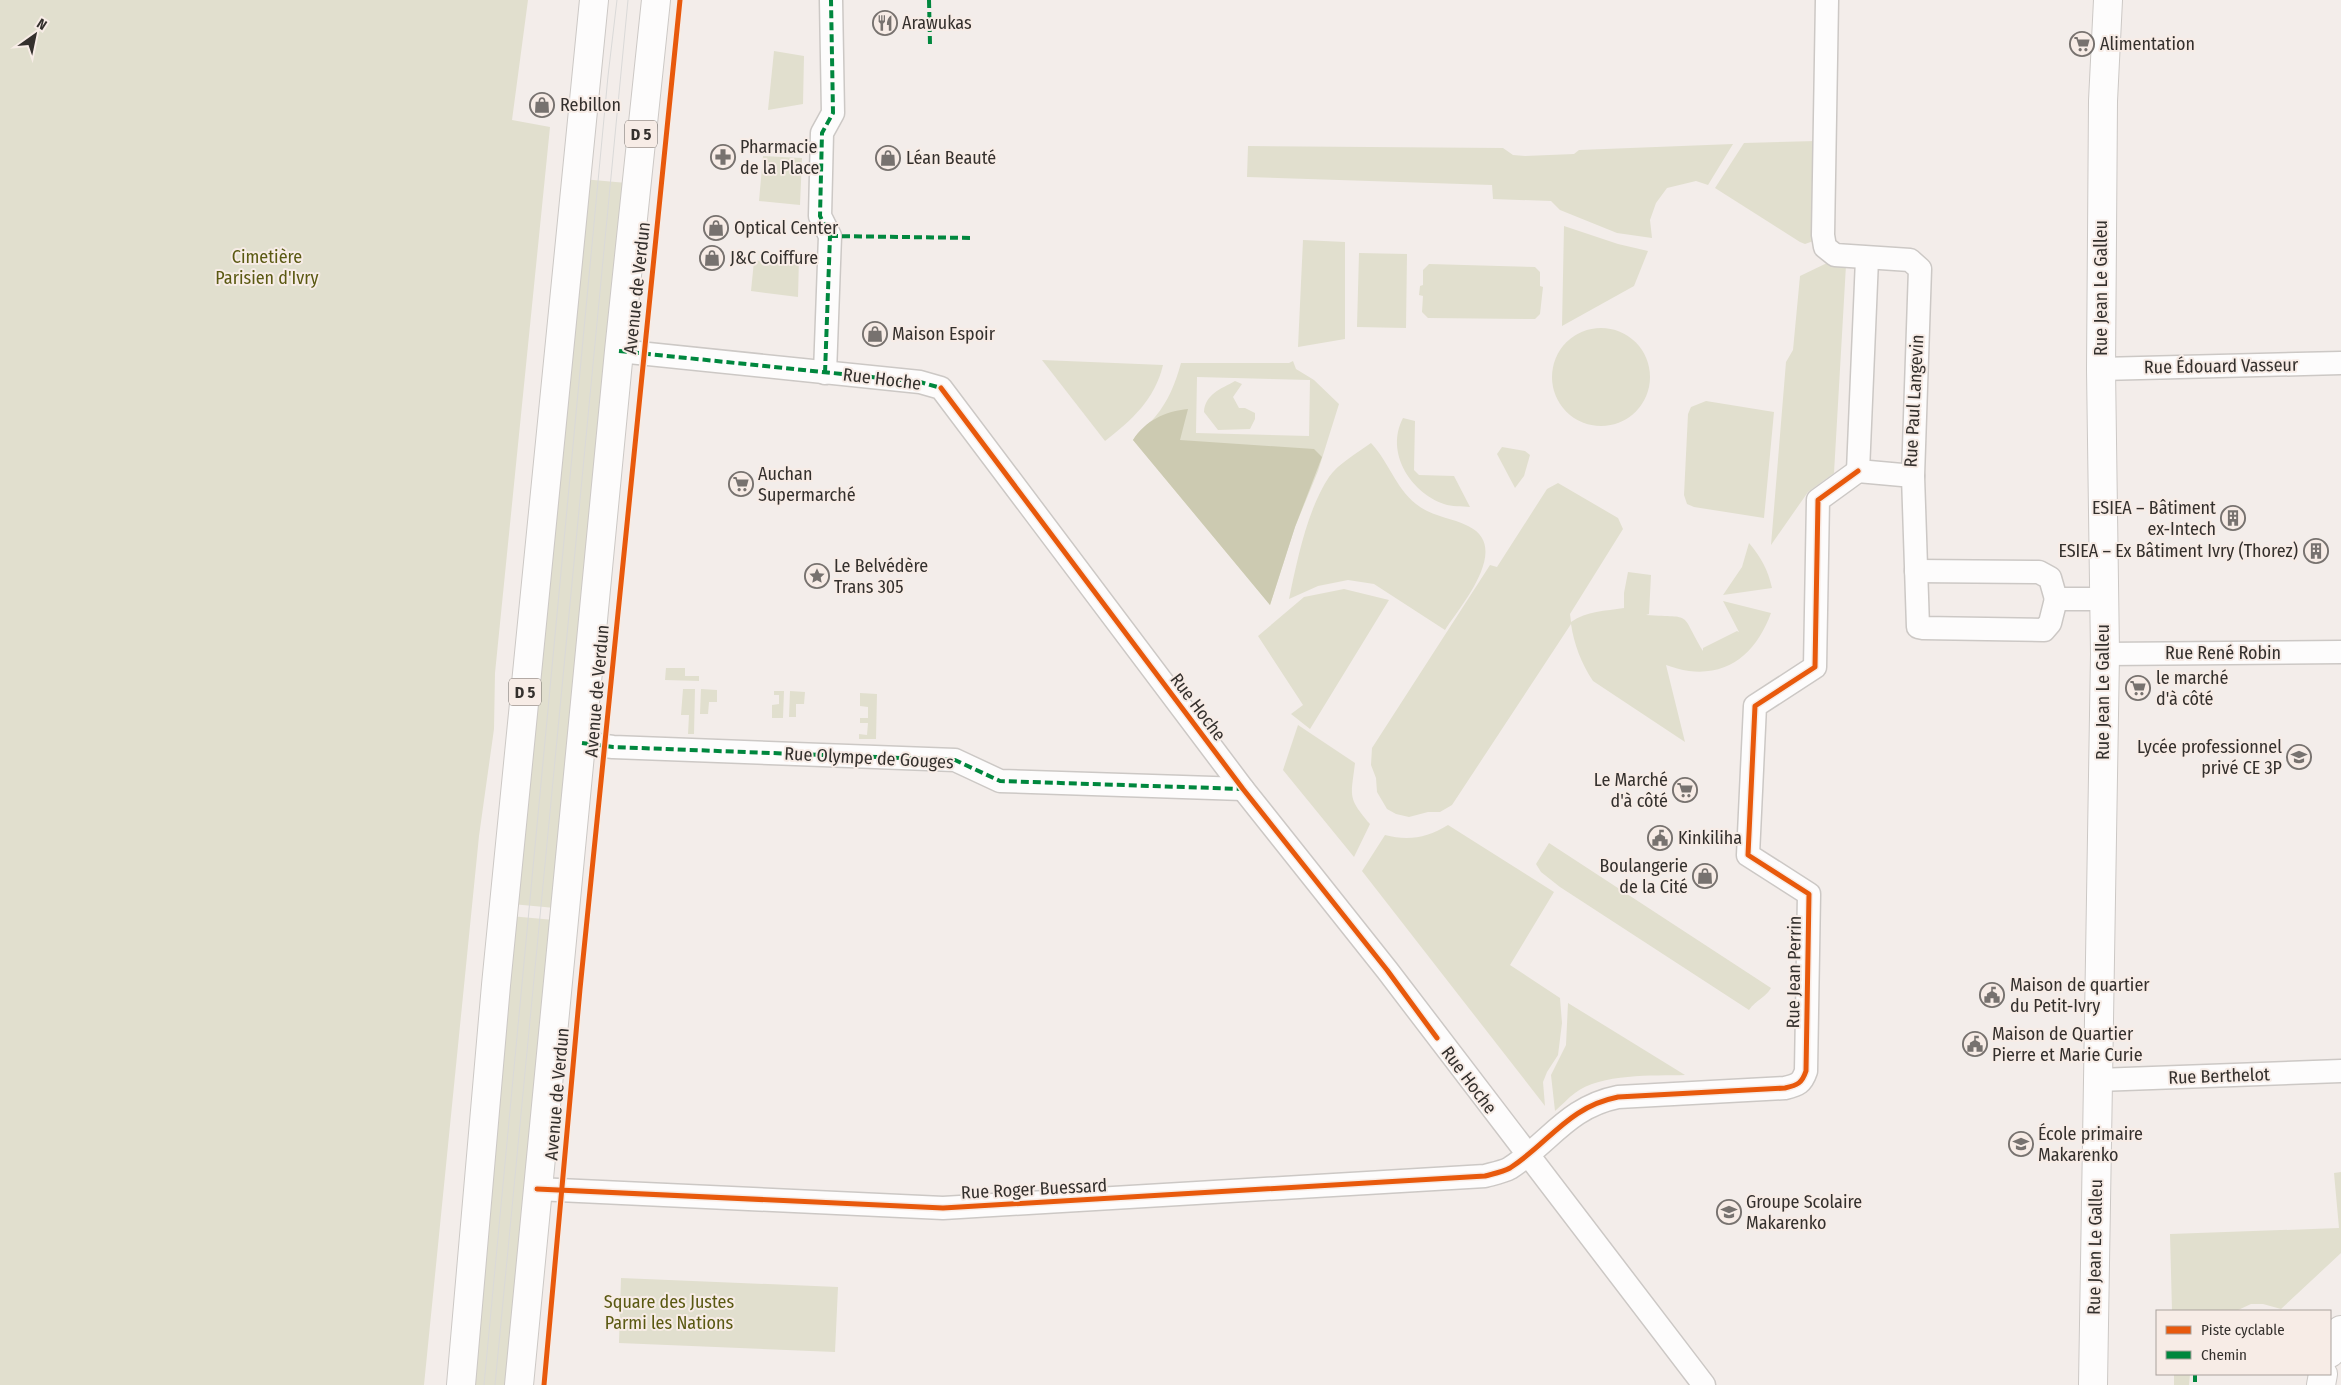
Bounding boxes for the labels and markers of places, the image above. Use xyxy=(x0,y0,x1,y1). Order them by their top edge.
restaurant icon: Arawukas xyxy=(872,10,898,36)
place label: Arawukas xyxy=(902,12,972,34)
supermarket icon: Alimentation xyxy=(2069,31,2095,57)
place label: Alimentation xyxy=(2100,33,2195,55)
shop icon: Rebillon xyxy=(529,92,555,118)
place label: Rebillon xyxy=(560,94,621,116)
place label: Pharmacie de la Place xyxy=(740,136,820,179)
pharmacy icon: Pharmacie de la Place xyxy=(710,144,736,170)
shop icon: Léan Beauté xyxy=(875,145,901,171)
place label: Léan Beauté xyxy=(906,147,996,169)
shop icon: Optical Center xyxy=(703,215,729,241)
place label: Optical Center xyxy=(734,217,839,239)
shop icon: J&C Coiffure xyxy=(699,245,725,271)
place label: J&C Coiffure xyxy=(730,247,818,269)
shop icon: Maison Espoir xyxy=(862,321,888,347)
place label: Maison Espoir xyxy=(892,323,996,345)
place label: Auchan Supermarché xyxy=(758,463,856,506)
supermarket icon: Auchan Supermarché xyxy=(728,471,754,497)
place label: ESIEA – Bâtiment ex-Intech xyxy=(2092,497,2216,540)
building icon: ESIEA – Bâtiment ex-Intech xyxy=(2220,505,2246,531)
building icon: ESIEA – Ex Bâtiment Ivry (Thorez) xyxy=(2303,538,2329,564)
place label: ESIEA – Ex Bâtiment Ivry (Thorez) xyxy=(2058,540,2298,562)
place label: Le Belvédère Trans 305 xyxy=(834,555,928,598)
place icon: Le Belvédère Trans 305 xyxy=(804,563,830,589)
place label: le marché d'à côté xyxy=(2156,667,2228,710)
supermarket icon: le marché d'à côté xyxy=(2125,675,2151,701)
place label: Lycée professionnel privé CE 3P xyxy=(2137,736,2282,779)
school or university icon: Lycée professionnel privé CE 3P xyxy=(2286,744,2312,770)
place label: Le Marché d'à côté xyxy=(1594,769,1668,812)
supermarket icon: Le Marché d'à côté xyxy=(1672,777,1698,803)
public building icon: Kinkiliha xyxy=(1647,825,1673,851)
place label: Kinkiliha xyxy=(1678,827,1742,849)
place label: Boulangerie de la Cité xyxy=(1600,855,1688,898)
shop icon: Boulangerie de la Cité xyxy=(1692,863,1718,889)
place label: Maison de quartier du Petit-Ivry xyxy=(2010,974,2150,1017)
public building icon: Maison de quartier du Petit-Ivry xyxy=(1979,982,2005,1008)
place label: Maison de Quartier Pierre et Marie Curie xyxy=(1992,1023,2143,1066)
public building icon: Maison de Quartier Pierre et Marie Curie xyxy=(1962,1031,1988,1057)
place label: École primaire Makarenko xyxy=(2038,1122,2143,1166)
school or university icon: École primaire Makarenko xyxy=(2008,1131,2034,1157)
place label: Groupe Scolaire Makarenko xyxy=(1746,1191,1862,1234)
school or university icon: Groupe Scolaire Makarenko xyxy=(1716,1199,1742,1225)

